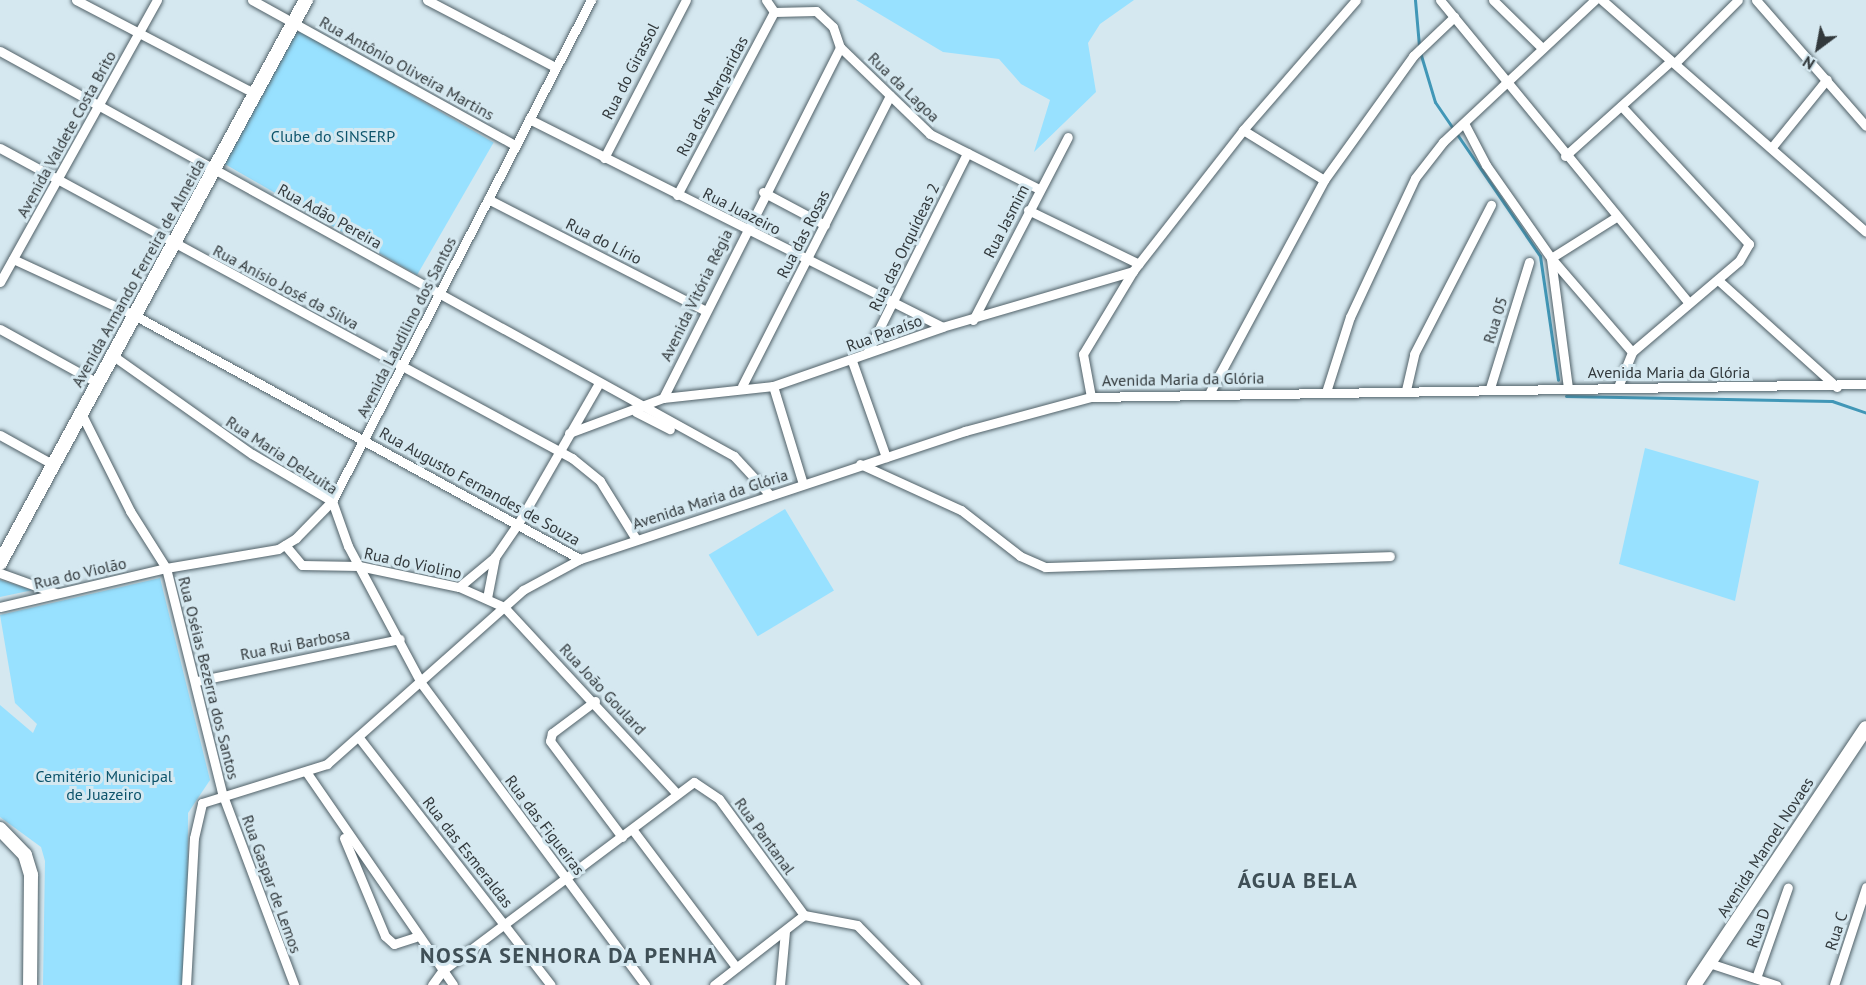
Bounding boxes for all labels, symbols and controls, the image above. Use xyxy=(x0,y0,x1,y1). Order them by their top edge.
street label: Rua Antônio Oliveira Martins xyxy=(316,12,498,124)
north arrow xyxy=(1788,18,1848,78)
street label: Rua do Girassol xyxy=(597,19,663,123)
street label: Rua das Margaridas xyxy=(672,33,752,159)
street label: Avenida Valdete Costa Brito xyxy=(12,47,120,221)
street label: Rua da Lagoa xyxy=(864,48,944,126)
text: N xyxy=(1799,52,1818,75)
park label: Clube do SINSERP xyxy=(271,126,395,146)
street label: Avenida Armando Ferreira de Almeida xyxy=(67,155,209,391)
street label: Rua Adão Pereira xyxy=(274,179,386,253)
street label: Rua das Orquídeas 2 xyxy=(865,180,943,314)
street label: Rua Jasmim xyxy=(979,181,1033,261)
street label: Rua Juazeiro xyxy=(700,183,784,239)
street label: Rua das Rosas xyxy=(773,187,833,281)
street label: Rua do Lírio xyxy=(563,214,645,268)
street label: Avenida Vitória Régia xyxy=(656,226,736,364)
street label: Avenida Laudilino dos Santos xyxy=(352,233,460,421)
street label: Rua Anísio José da Silva xyxy=(210,240,362,334)
street label: Rua 05 xyxy=(1479,294,1511,346)
street label: Rua Paraíso xyxy=(843,310,925,356)
street label: Avenida Maria da Glória xyxy=(1588,362,1750,382)
street label: Avenida Maria da Glória xyxy=(1102,368,1264,390)
street label: Rua Maria Delzuita xyxy=(223,412,341,498)
street label: Rua Augusto Fernandes de Souza xyxy=(376,423,584,549)
street label: Avenida Maria da Glória xyxy=(630,465,790,533)
street label: Rua do Violino xyxy=(362,543,464,583)
street label: Rua do Violão xyxy=(32,553,128,593)
street label: Rua Oséias Bezerra dos Santos xyxy=(174,574,244,782)
street label: Rua Rui Barbosa xyxy=(239,624,351,664)
street label: Rua João Goulard xyxy=(556,639,650,739)
park label: Cemitério Municipal de Juazeiro xyxy=(35,766,173,804)
street label: Rua das Figueiras xyxy=(501,771,589,879)
street label: Avenida Manoel Novaes xyxy=(1713,773,1817,921)
street label: Rua das Esmeraldas xyxy=(419,793,517,911)
street label: Rua Pantanal xyxy=(731,794,799,878)
street label: Rua Gaspar de Lemos xyxy=(238,812,306,956)
district label: ÁGUA BELA xyxy=(1237,868,1359,894)
street label: Rua D xyxy=(1742,906,1774,950)
street label: Rua C xyxy=(1821,909,1851,953)
district label: NOSSA SENHORA DA PENHA xyxy=(418,943,720,969)

